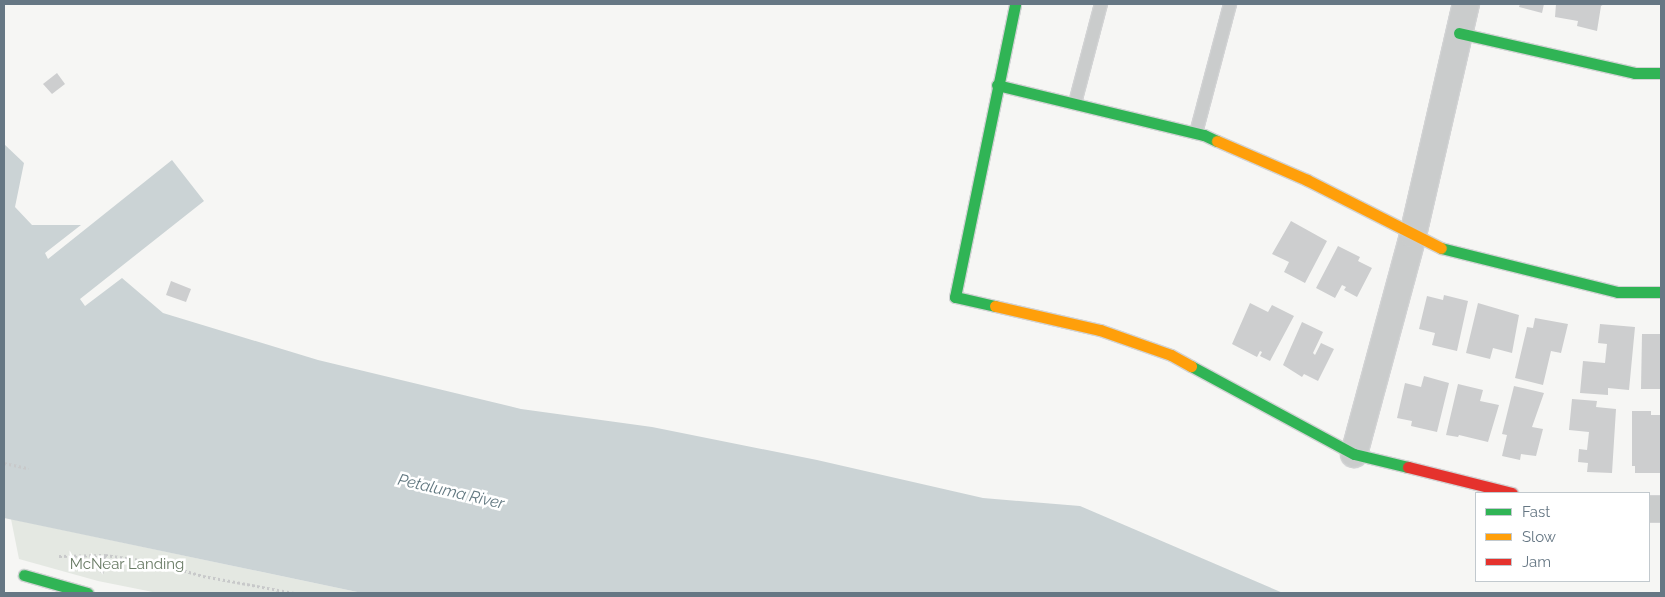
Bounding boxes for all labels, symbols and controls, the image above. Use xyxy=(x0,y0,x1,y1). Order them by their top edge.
water label: Petaluma River xyxy=(396,470,506,514)
legend xyxy=(1475,492,1650,582)
text: Fast xyxy=(1522,503,1550,521)
text: Slow xyxy=(1522,528,1556,546)
text: Jam xyxy=(1522,553,1551,571)
park label: McNear Landing xyxy=(69,556,185,574)

